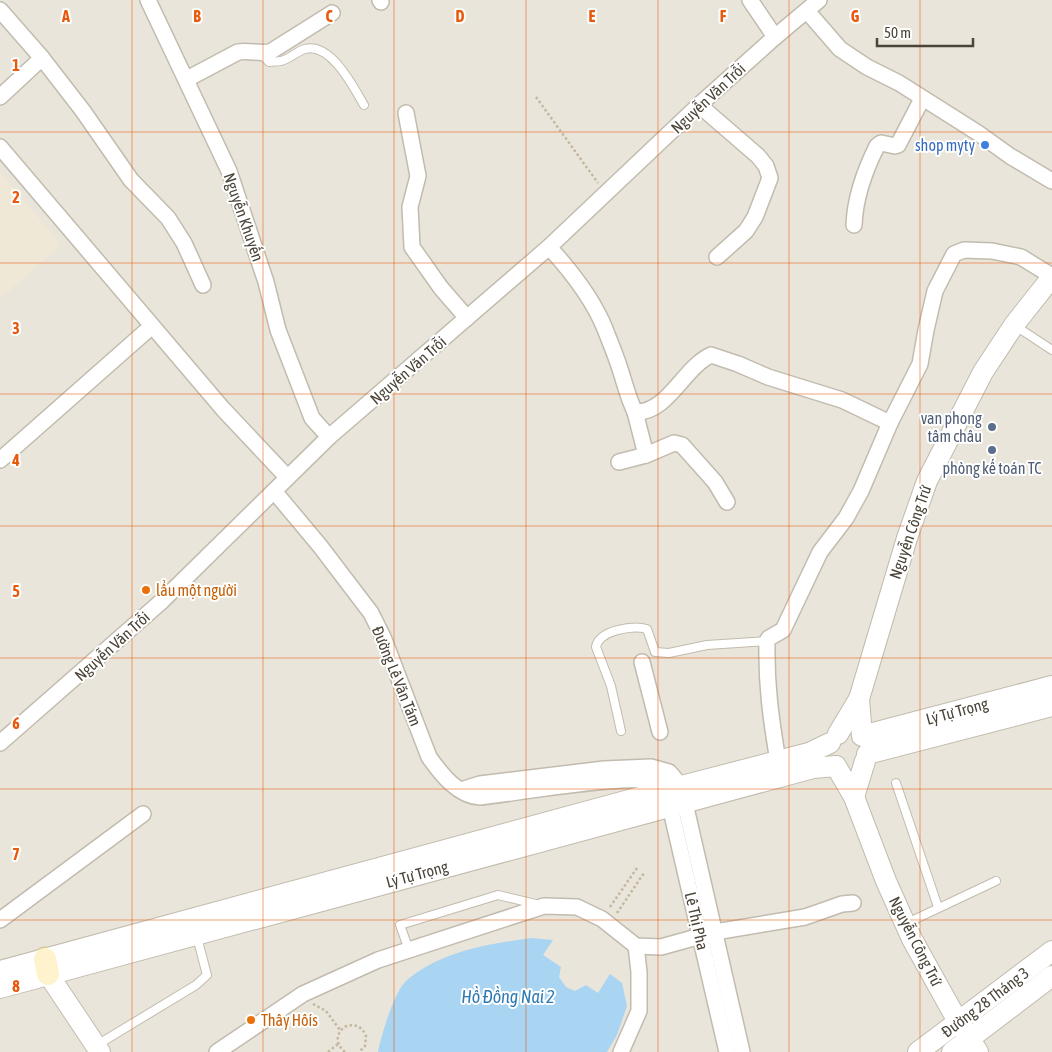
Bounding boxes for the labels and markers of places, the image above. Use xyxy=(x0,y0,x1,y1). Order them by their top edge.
place label: shop myty xyxy=(915,136,975,155)
marker: shop myty xyxy=(979,139,991,151)
place label: van phong tâm châu xyxy=(921,409,982,445)
marker: van phong tâm châu xyxy=(986,421,998,433)
marker: phòng kế toán TC xyxy=(986,444,998,456)
place label: phòng kế toán TC xyxy=(942,458,1042,478)
place label: lẩu một người xyxy=(156,580,237,600)
marker: lẩu một người xyxy=(140,584,152,596)
place label: Thây Hôís xyxy=(261,1011,318,1030)
marker: Thây Hôís xyxy=(245,1014,257,1026)

